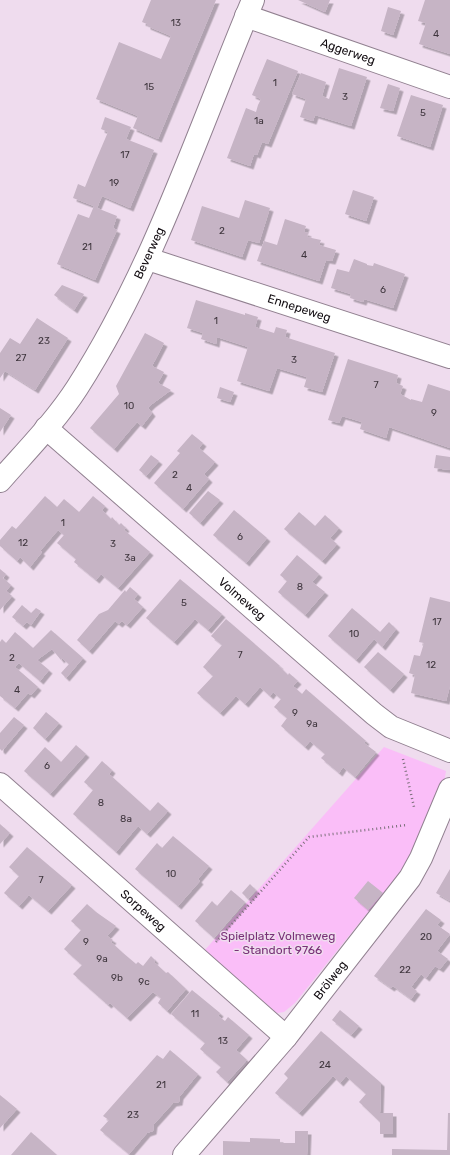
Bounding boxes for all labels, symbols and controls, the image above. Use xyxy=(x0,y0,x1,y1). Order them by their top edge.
house number: 13 xyxy=(171,17,181,29)
house number: 4 xyxy=(433,28,439,40)
street label: Aggerweg xyxy=(319,36,377,67)
house number: 1 xyxy=(273,77,277,89)
house number: 15 xyxy=(144,81,154,93)
house number: 3 xyxy=(342,91,348,103)
house number: 5 xyxy=(420,107,426,119)
house number: 1a xyxy=(254,115,264,127)
house number: 17 xyxy=(120,149,130,161)
house number: 19 xyxy=(109,177,119,189)
street label: Beverweg xyxy=(131,225,167,281)
house number: 2 xyxy=(219,225,225,237)
house number: 21 xyxy=(82,241,92,253)
house number: 4 xyxy=(301,249,307,261)
house number: 6 xyxy=(380,284,386,296)
street label: Ennepeweg xyxy=(266,291,333,325)
house number: 1 xyxy=(214,315,218,327)
house number: 23 xyxy=(38,335,50,347)
house number: 27 xyxy=(16,352,27,364)
house number: 3 xyxy=(291,354,297,366)
house number: 7 xyxy=(373,379,379,391)
house number: 10 xyxy=(124,400,134,412)
house number: 9 xyxy=(431,407,437,419)
house number: 2 xyxy=(172,469,178,481)
house number: 4 xyxy=(186,482,192,494)
house number: 1 xyxy=(61,517,65,529)
house number: 6 xyxy=(237,531,243,543)
house number: 12 xyxy=(18,537,28,549)
house number: 3 xyxy=(110,538,116,550)
house number: 3a xyxy=(124,552,136,564)
street label: Volmeweg xyxy=(216,575,268,623)
house number: 8 xyxy=(297,581,303,593)
house number: 5 xyxy=(181,597,187,609)
house number: 17 xyxy=(432,616,442,628)
house number: 10 xyxy=(349,628,359,640)
house number: 7 xyxy=(237,649,243,661)
house number: 2 xyxy=(9,652,15,664)
house number: 12 xyxy=(426,659,436,671)
house number: 4 xyxy=(14,684,20,696)
house number: 9 xyxy=(292,707,298,719)
house number: 9a xyxy=(306,718,318,730)
house number: 6 xyxy=(44,760,50,772)
house number: 8 xyxy=(98,797,104,809)
house number: 8a xyxy=(120,813,132,825)
house number: 10 xyxy=(166,868,176,880)
house number: 7 xyxy=(38,874,44,886)
street label: Sorpeweg xyxy=(117,887,169,934)
park label: Spielplatz Volmeweg - Standort 9766 xyxy=(221,929,335,957)
house number: 20 xyxy=(420,931,432,943)
house number: 9 xyxy=(83,936,89,948)
house number: 9a xyxy=(96,953,108,965)
street label: Brölweg xyxy=(311,958,350,1003)
house number: 22 xyxy=(399,964,411,976)
house number: 9b xyxy=(111,972,123,984)
house number: 9c xyxy=(138,976,150,988)
house number: 11 xyxy=(191,1008,199,1020)
house number: 13 xyxy=(218,1035,228,1047)
house number: 24 xyxy=(319,1059,331,1071)
house number: 21 xyxy=(156,1079,166,1091)
house number: 23 xyxy=(127,1109,139,1121)

